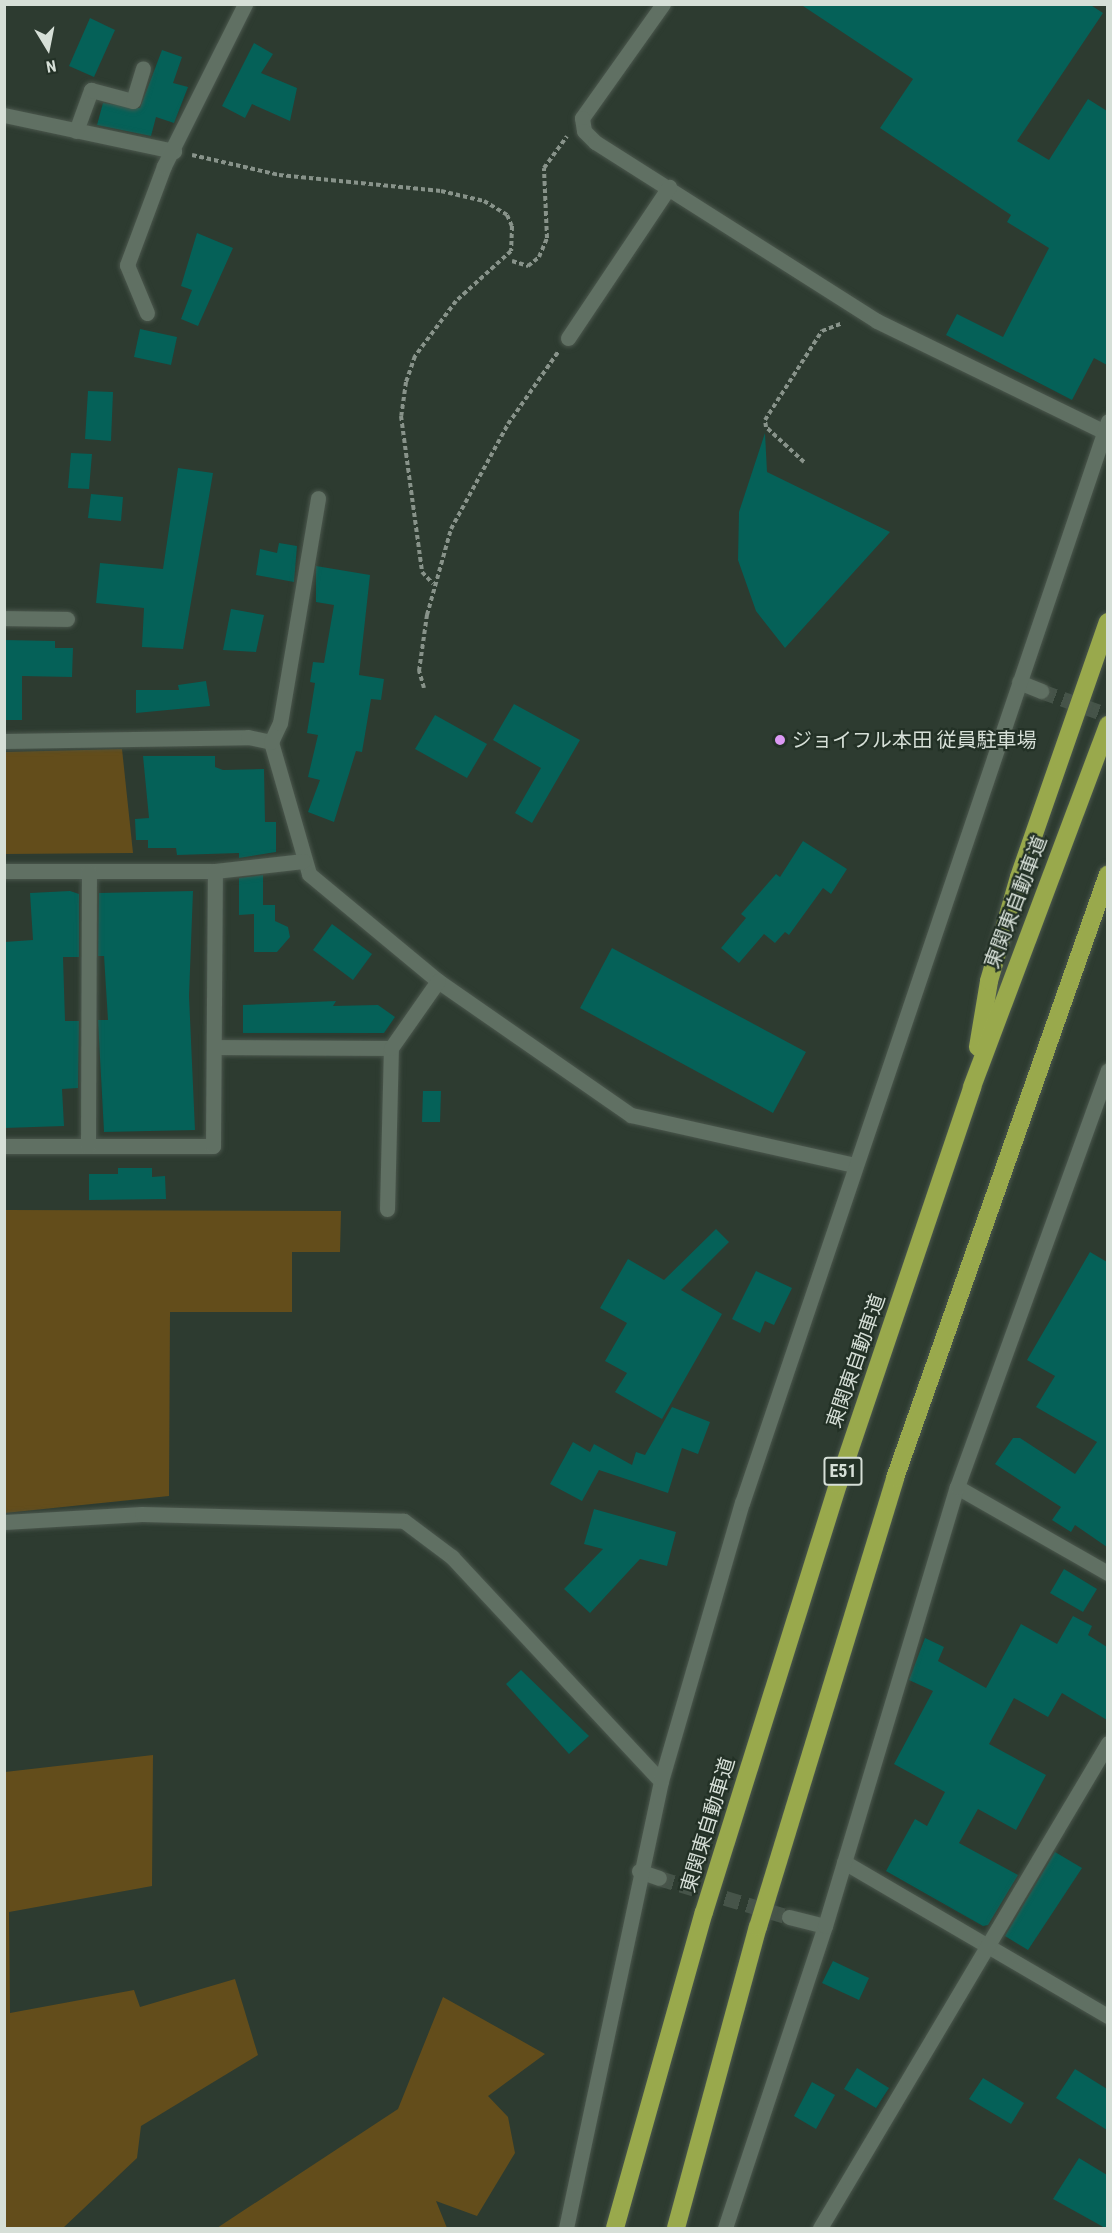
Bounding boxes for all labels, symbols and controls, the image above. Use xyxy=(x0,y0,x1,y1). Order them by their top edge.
north arrow xyxy=(18,18,78,78)
text: N xyxy=(45,56,58,76)
place label: ジョイフル本田 従員駐車場 xyxy=(792,728,1037,752)
marker: ジョイフル本田 従員駐車場 xyxy=(773,733,787,747)
street label: 東関東自動車道 xyxy=(980,832,1052,972)
street label: 東関東自動車道 xyxy=(822,1291,890,1431)
road number: E51 xyxy=(822,1456,864,1486)
street label: 東関東自動車道 xyxy=(676,1755,740,1895)

